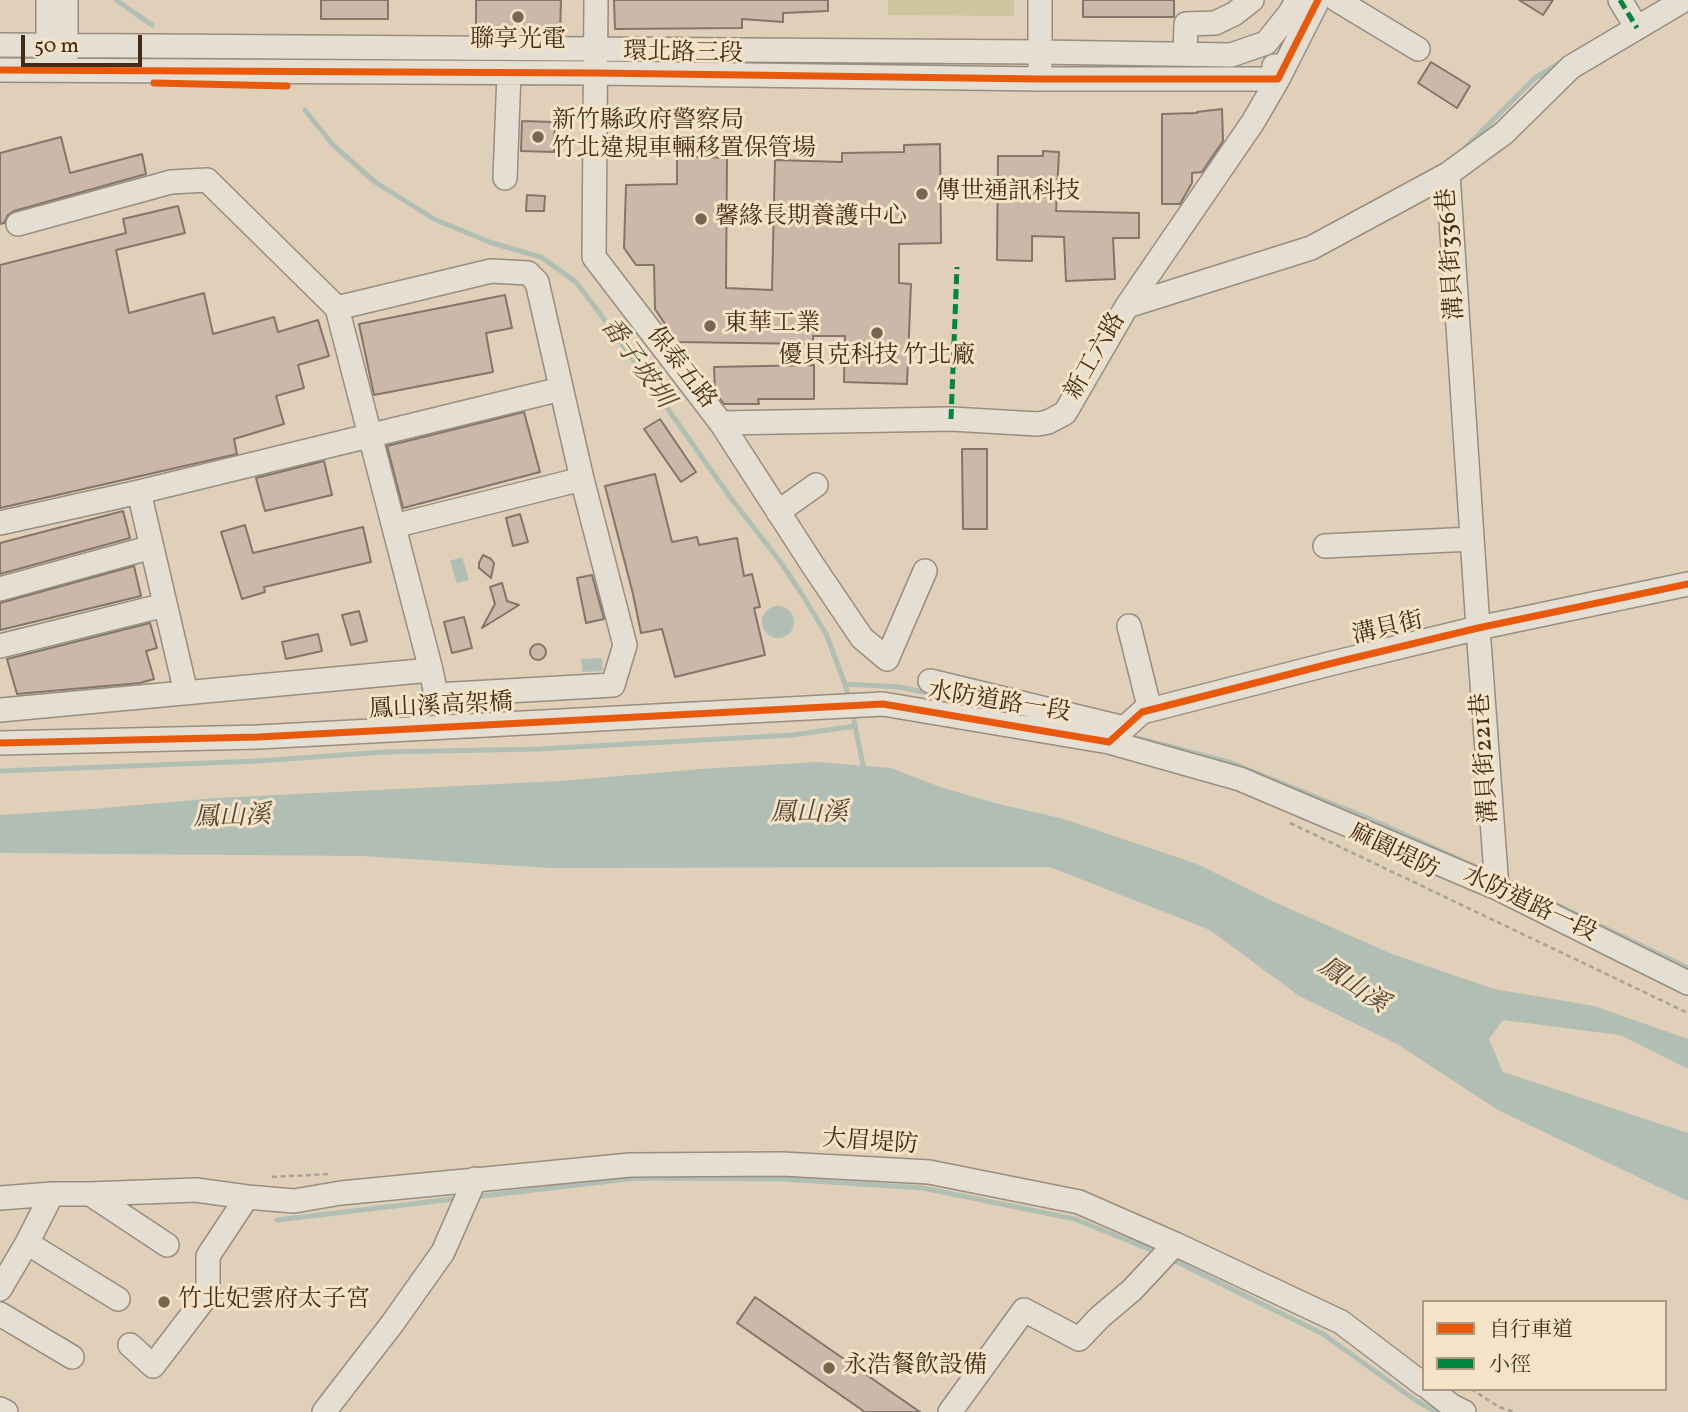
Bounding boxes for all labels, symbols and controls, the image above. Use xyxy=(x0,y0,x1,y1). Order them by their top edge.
marker: 聯享光電 xyxy=(510,9,526,25)
scale bar xyxy=(24,21,145,65)
place label: 聯享光電 xyxy=(470,28,566,56)
text: 50 m xyxy=(34,32,79,61)
street label: 環北路三段 xyxy=(623,40,743,70)
place label: 新竹縣政府警察局 竹北違規車輛移置保管場 xyxy=(552,109,816,165)
marker: 新竹縣政府警察局 竹北違規車輛移置保管場 xyxy=(530,129,546,145)
place label: 傳世通訊科技 xyxy=(936,180,1080,208)
marker: 傳世通訊科技 xyxy=(914,186,930,202)
street label: 溝貝街336巷 xyxy=(1434,187,1472,321)
place label: 馨緣長期養護中心 xyxy=(715,205,907,233)
marker: 馨緣長期養護中心 xyxy=(693,211,709,227)
street label: 新工六路 xyxy=(1061,308,1133,406)
place label: 東華工業 xyxy=(724,312,820,340)
water label: 番子坡圳 xyxy=(592,313,678,415)
marker: 東華工業 xyxy=(702,318,718,334)
street label: 保泰五路 xyxy=(639,322,721,416)
marker: 優貝克科技 竹北廠 xyxy=(869,325,885,341)
place label: 優貝克科技 竹北廠 xyxy=(779,344,975,372)
street label: 溝貝街 xyxy=(1350,608,1426,652)
street label: 水防道路一段 xyxy=(926,679,1072,729)
street label: 鳳山溪高架橋 xyxy=(368,690,514,726)
street label: 溝貝街221巷 xyxy=(1468,692,1506,824)
water label: 鳳山溪 xyxy=(770,799,848,831)
water label: 鳳山溪 xyxy=(192,802,272,836)
street label: 麻園堤防 xyxy=(1344,819,1442,887)
street label: 水防道路一段 xyxy=(1458,863,1600,949)
water label: 鳳山溪 xyxy=(1311,952,1393,1022)
street label: 大眉堤防 xyxy=(821,1126,919,1162)
place label: 竹北妃雲府太子宮 xyxy=(178,1288,370,1316)
marker: 竹北妃雲府太子宮 xyxy=(156,1294,172,1310)
legend xyxy=(1422,1300,1667,1391)
text: 自行車道 xyxy=(1489,1316,1573,1345)
text: 小徑 xyxy=(1489,1351,1531,1380)
place label: 永浩餐飲設備 xyxy=(843,1354,987,1382)
marker: 永浩餐飲設備 xyxy=(821,1360,837,1376)

